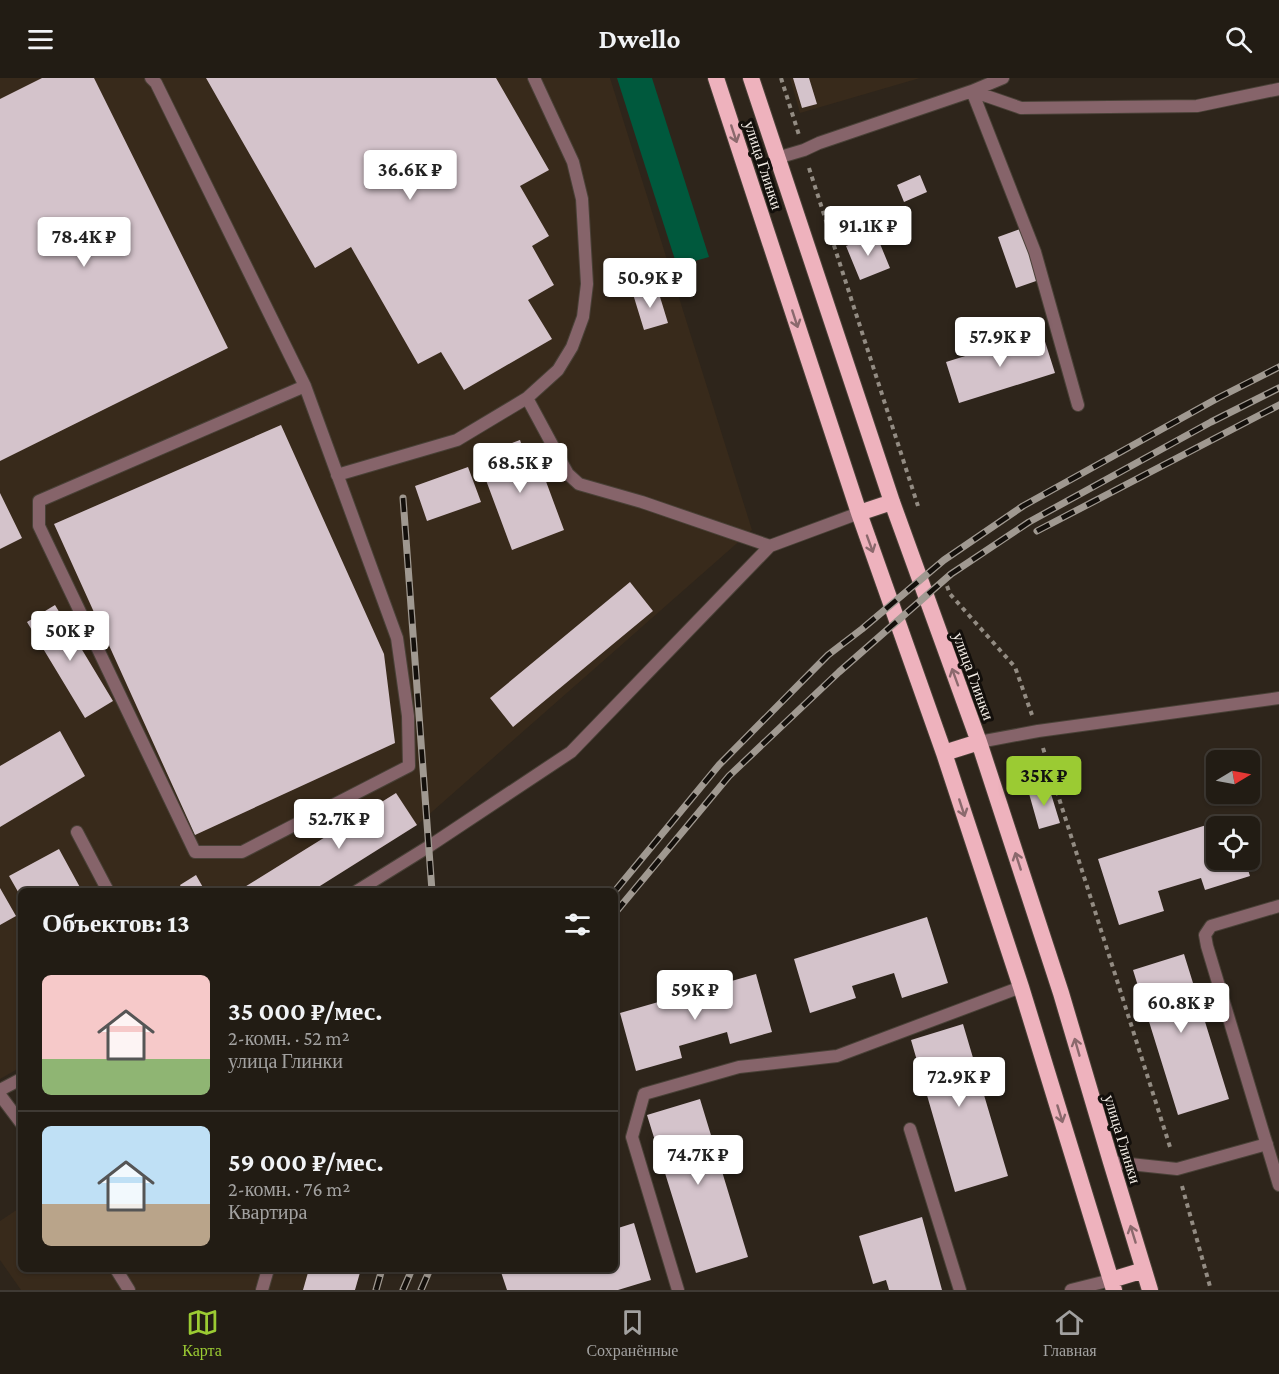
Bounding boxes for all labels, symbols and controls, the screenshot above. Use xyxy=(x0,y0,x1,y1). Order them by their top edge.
icon: menu xyxy=(24,23,57,56)
icon: search xyxy=(1222,23,1255,56)
text: Dwello xyxy=(599,24,680,54)
street label: улица Глинки xyxy=(740,119,786,212)
one-way arrow xyxy=(729,124,740,143)
pin: 36.6K ₽ xyxy=(355,150,465,201)
text: 36.6K ₽ xyxy=(378,158,442,180)
pin: 91.1K ₽ xyxy=(813,206,923,257)
text: 91.1K ₽ xyxy=(838,214,898,236)
pin: 78.4K ₽ xyxy=(29,217,139,268)
text: 78.4K ₽ xyxy=(52,225,116,247)
pin: 50.9K ₽ xyxy=(595,258,705,309)
text: 50.9K ₽ xyxy=(617,266,683,288)
one-way arrow xyxy=(790,309,801,328)
pin: 57.9K ₽ xyxy=(945,317,1055,368)
text: 57.9K ₽ xyxy=(969,325,1031,347)
pin: 68.5K ₽ xyxy=(465,443,575,494)
text: 68.5K ₽ xyxy=(487,451,553,473)
one-way arrow xyxy=(866,534,877,552)
pin: 50K ₽ xyxy=(28,611,112,662)
text: 50K ₽ xyxy=(45,619,95,641)
street label: улица Глинки xyxy=(949,630,997,723)
one-way arrow xyxy=(949,668,960,687)
north arrow xyxy=(1206,750,1260,804)
map controls xyxy=(1206,750,1260,870)
pin: 35K ₽ xyxy=(1002,756,1086,807)
text: 35K ₽ xyxy=(1020,764,1068,786)
one-way arrow xyxy=(957,798,968,817)
pin: 52.7K ₽ xyxy=(284,799,394,850)
text: 52.7K ₽ xyxy=(308,807,370,829)
button: locate xyxy=(1206,816,1260,870)
one-way arrow xyxy=(1012,852,1023,871)
icon: filters xyxy=(561,908,594,941)
text: Объектов: 13 xyxy=(42,909,190,938)
pin: 59K ₽ xyxy=(653,970,737,1021)
text: 59K ₽ xyxy=(671,978,719,1000)
pin: 60.8K ₽ xyxy=(1126,983,1236,1034)
text: 60.8K ₽ xyxy=(1147,991,1215,1013)
text: 35 000 ₽/мес. xyxy=(228,997,383,1026)
icon: home xyxy=(90,999,162,1071)
text: 2-комн. · 52 m² xyxy=(228,1027,349,1049)
one-way arrow xyxy=(1071,1038,1082,1057)
text: улица Глинки xyxy=(228,1050,343,1072)
pin: 72.9K ₽ xyxy=(904,1057,1014,1108)
text: 72.9K ₽ xyxy=(927,1065,991,1087)
street label: улица Глинки xyxy=(1100,1093,1144,1186)
one-way arrow xyxy=(1055,1104,1066,1123)
pin: 74.7K ₽ xyxy=(643,1135,753,1186)
text: 74.7K ₽ xyxy=(667,1143,729,1165)
text: 59 000 ₽/мес. xyxy=(228,1148,384,1177)
icon: home xyxy=(90,1150,162,1222)
text: 2-комн. · 76 m² xyxy=(228,1178,350,1200)
text: Квартира xyxy=(228,1201,307,1223)
one-way arrow xyxy=(1127,1225,1138,1244)
tab: Карта xyxy=(182,1306,222,1360)
tab: Сохранённые xyxy=(586,1306,678,1360)
tab: Главная xyxy=(1043,1306,1097,1360)

